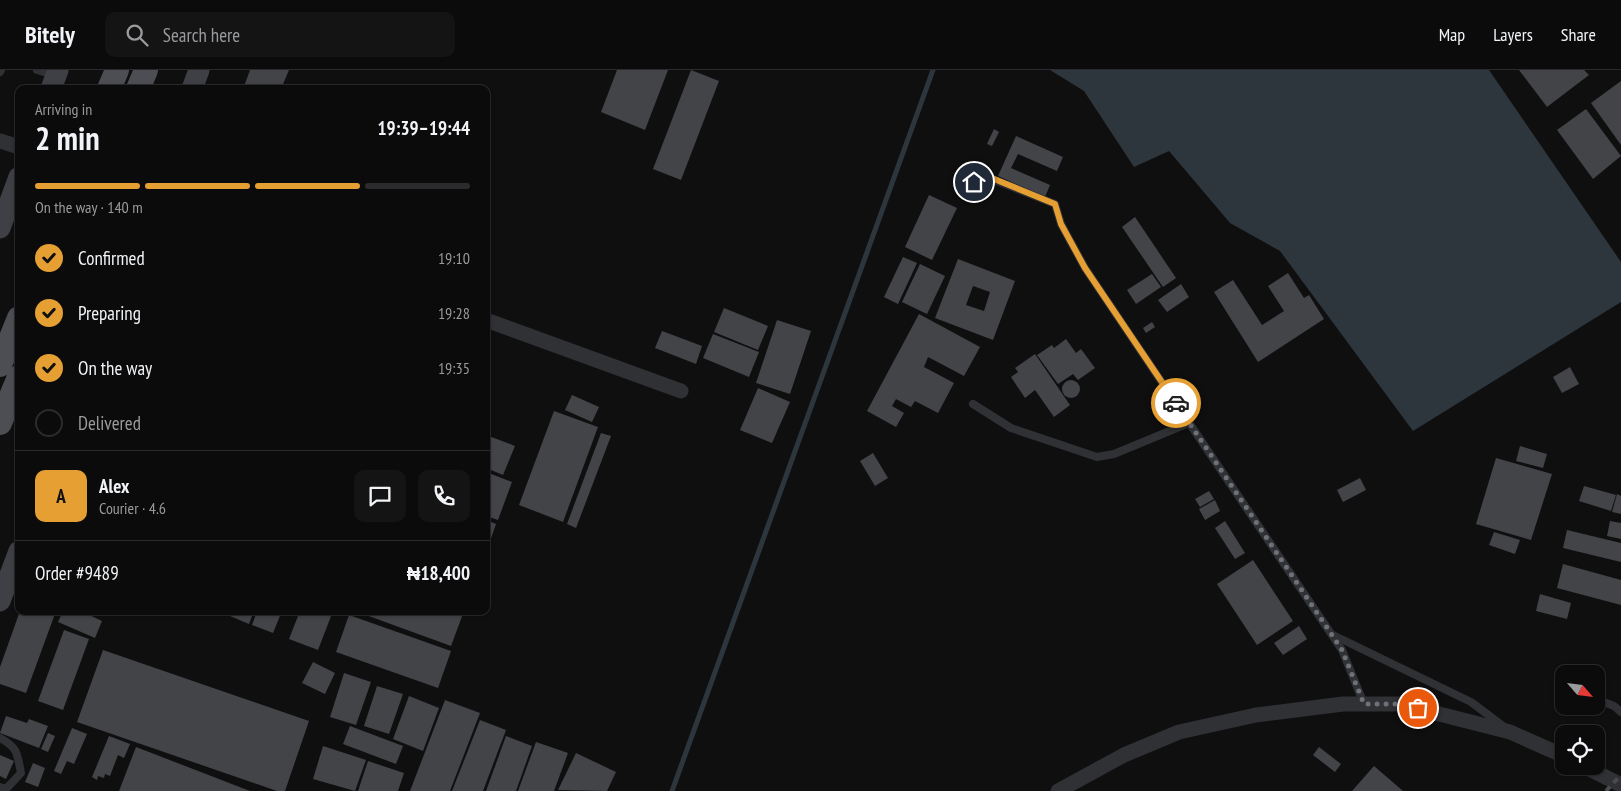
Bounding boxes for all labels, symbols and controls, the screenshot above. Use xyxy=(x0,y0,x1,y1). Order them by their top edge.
search box xyxy=(105,12,455,57)
text: Bitely xyxy=(25,19,75,50)
icon: search xyxy=(123,21,151,49)
text: Search here xyxy=(163,23,240,47)
text: Map xyxy=(1439,23,1465,46)
text: Layers xyxy=(1493,23,1533,46)
text: Share xyxy=(1561,23,1596,46)
text: Arriving in xyxy=(35,99,92,119)
text: 19:39–19:44 xyxy=(377,116,470,140)
text: 2 min xyxy=(35,117,100,159)
pin xyxy=(953,161,995,203)
icon: home xyxy=(960,168,988,196)
text: On the way · 140 m xyxy=(35,197,143,217)
icon: check xyxy=(35,244,63,272)
text: Confirmed xyxy=(78,246,145,270)
text: 19:10 xyxy=(438,248,470,268)
icon: check xyxy=(35,299,63,327)
text: Preparing xyxy=(78,301,141,325)
text: 19:28 xyxy=(438,303,470,323)
icon: check xyxy=(35,354,63,382)
text: On the way xyxy=(78,356,152,380)
text: 19:35 xyxy=(438,358,470,378)
courier xyxy=(1151,378,1201,428)
icon: car xyxy=(1162,389,1190,417)
text: Delivered xyxy=(78,411,141,435)
button: chat xyxy=(354,470,406,522)
button: phone xyxy=(418,470,470,522)
text: Alex xyxy=(99,474,129,498)
text: A xyxy=(56,484,66,508)
text: Courier · 4.6 xyxy=(99,498,166,518)
text: Order #9489 xyxy=(35,561,119,585)
text: ₦18,400 xyxy=(407,561,470,585)
north arrow xyxy=(1555,665,1605,715)
map controls xyxy=(1555,665,1605,775)
pin xyxy=(1397,687,1439,729)
icon: bag xyxy=(1404,694,1432,722)
button: locate xyxy=(1555,725,1605,775)

